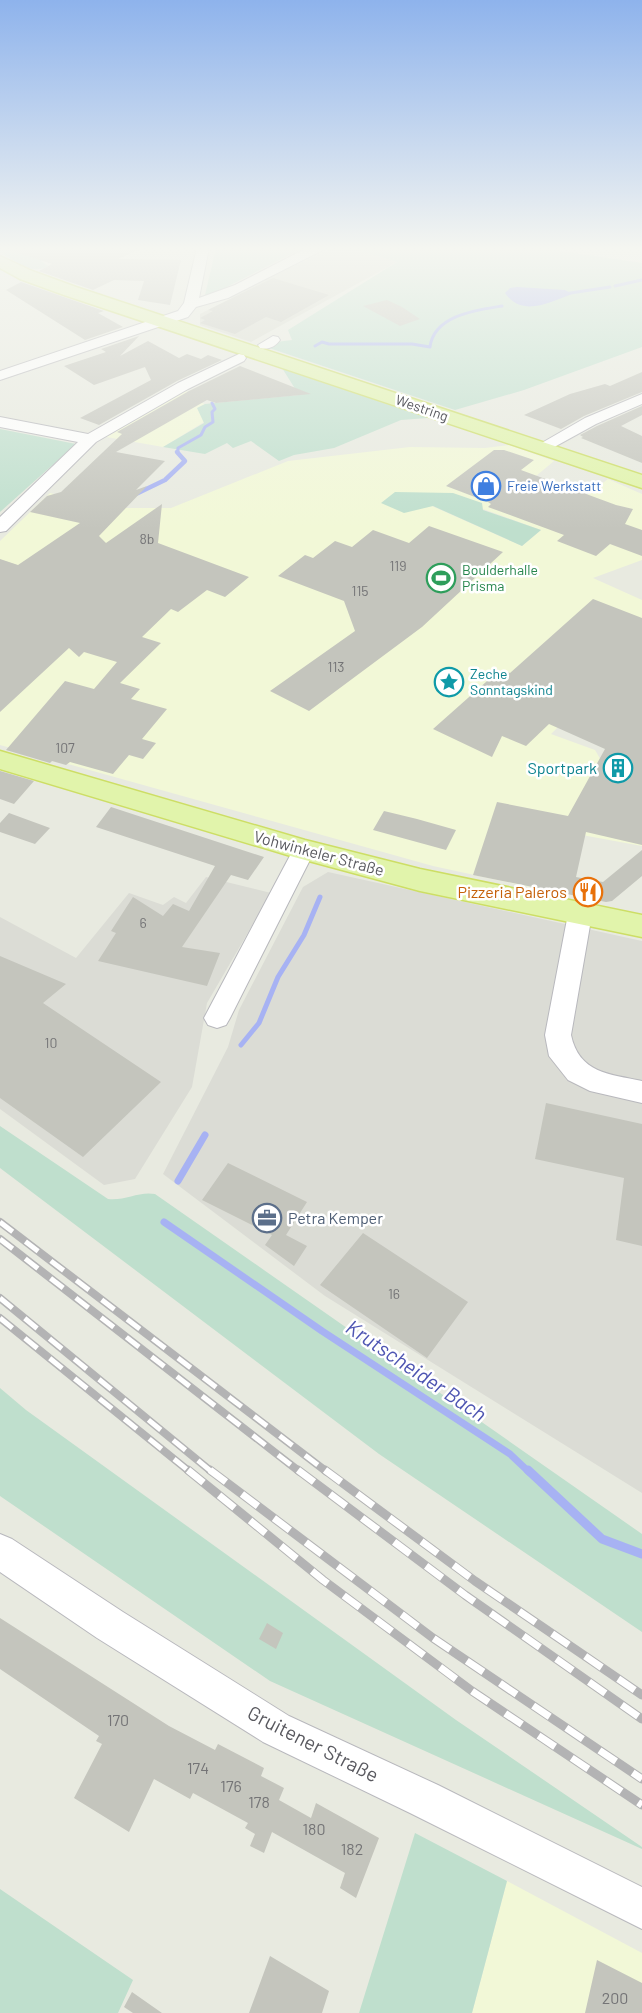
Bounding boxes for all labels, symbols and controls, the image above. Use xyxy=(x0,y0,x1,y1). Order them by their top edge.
street label: Westring xyxy=(394,391,451,424)
shop icon: Freie Werkstatt xyxy=(470,470,502,502)
place label: Freie Werkstatt xyxy=(507,477,601,494)
house number: 8b xyxy=(140,530,154,547)
house number: 119 xyxy=(389,557,407,574)
place label: Boulderhalle Prisma xyxy=(462,561,538,594)
sports icon: Boulderhalle Prisma xyxy=(425,562,457,594)
house number: 115 xyxy=(351,582,369,599)
house number: 113 xyxy=(327,658,345,675)
place label: Zeche Sonntagskind xyxy=(470,665,553,698)
place icon: Zeche Sonntagskind xyxy=(433,666,465,698)
house number: 107 xyxy=(55,739,75,756)
building icon: Sportpark xyxy=(602,752,634,784)
place label: Sportpark xyxy=(527,758,597,777)
street label: Vohwinkeler Straße xyxy=(252,826,386,879)
restaurant icon: Pizzeria Paleros xyxy=(572,876,604,908)
place label: Pizzeria Paleros xyxy=(457,882,567,901)
house number: 6 xyxy=(139,914,147,931)
house number: 10 xyxy=(45,1034,57,1051)
office icon: Petra Kemper xyxy=(251,1202,283,1234)
place label: Petra Kemper xyxy=(288,1208,383,1227)
house number: 16 xyxy=(388,1285,400,1302)
water label: Krutscheider Bach xyxy=(342,1314,492,1426)
street label: Gruitener Straße xyxy=(244,1700,383,1786)
house number: 170 xyxy=(107,1710,129,1729)
house number: 174 xyxy=(187,1758,209,1777)
house number: 176 xyxy=(220,1776,242,1795)
house number: 178 xyxy=(248,1792,270,1811)
house number: 180 xyxy=(303,1819,325,1838)
house number: 182 xyxy=(341,1839,363,1858)
house number: 200 xyxy=(602,1988,628,2007)

